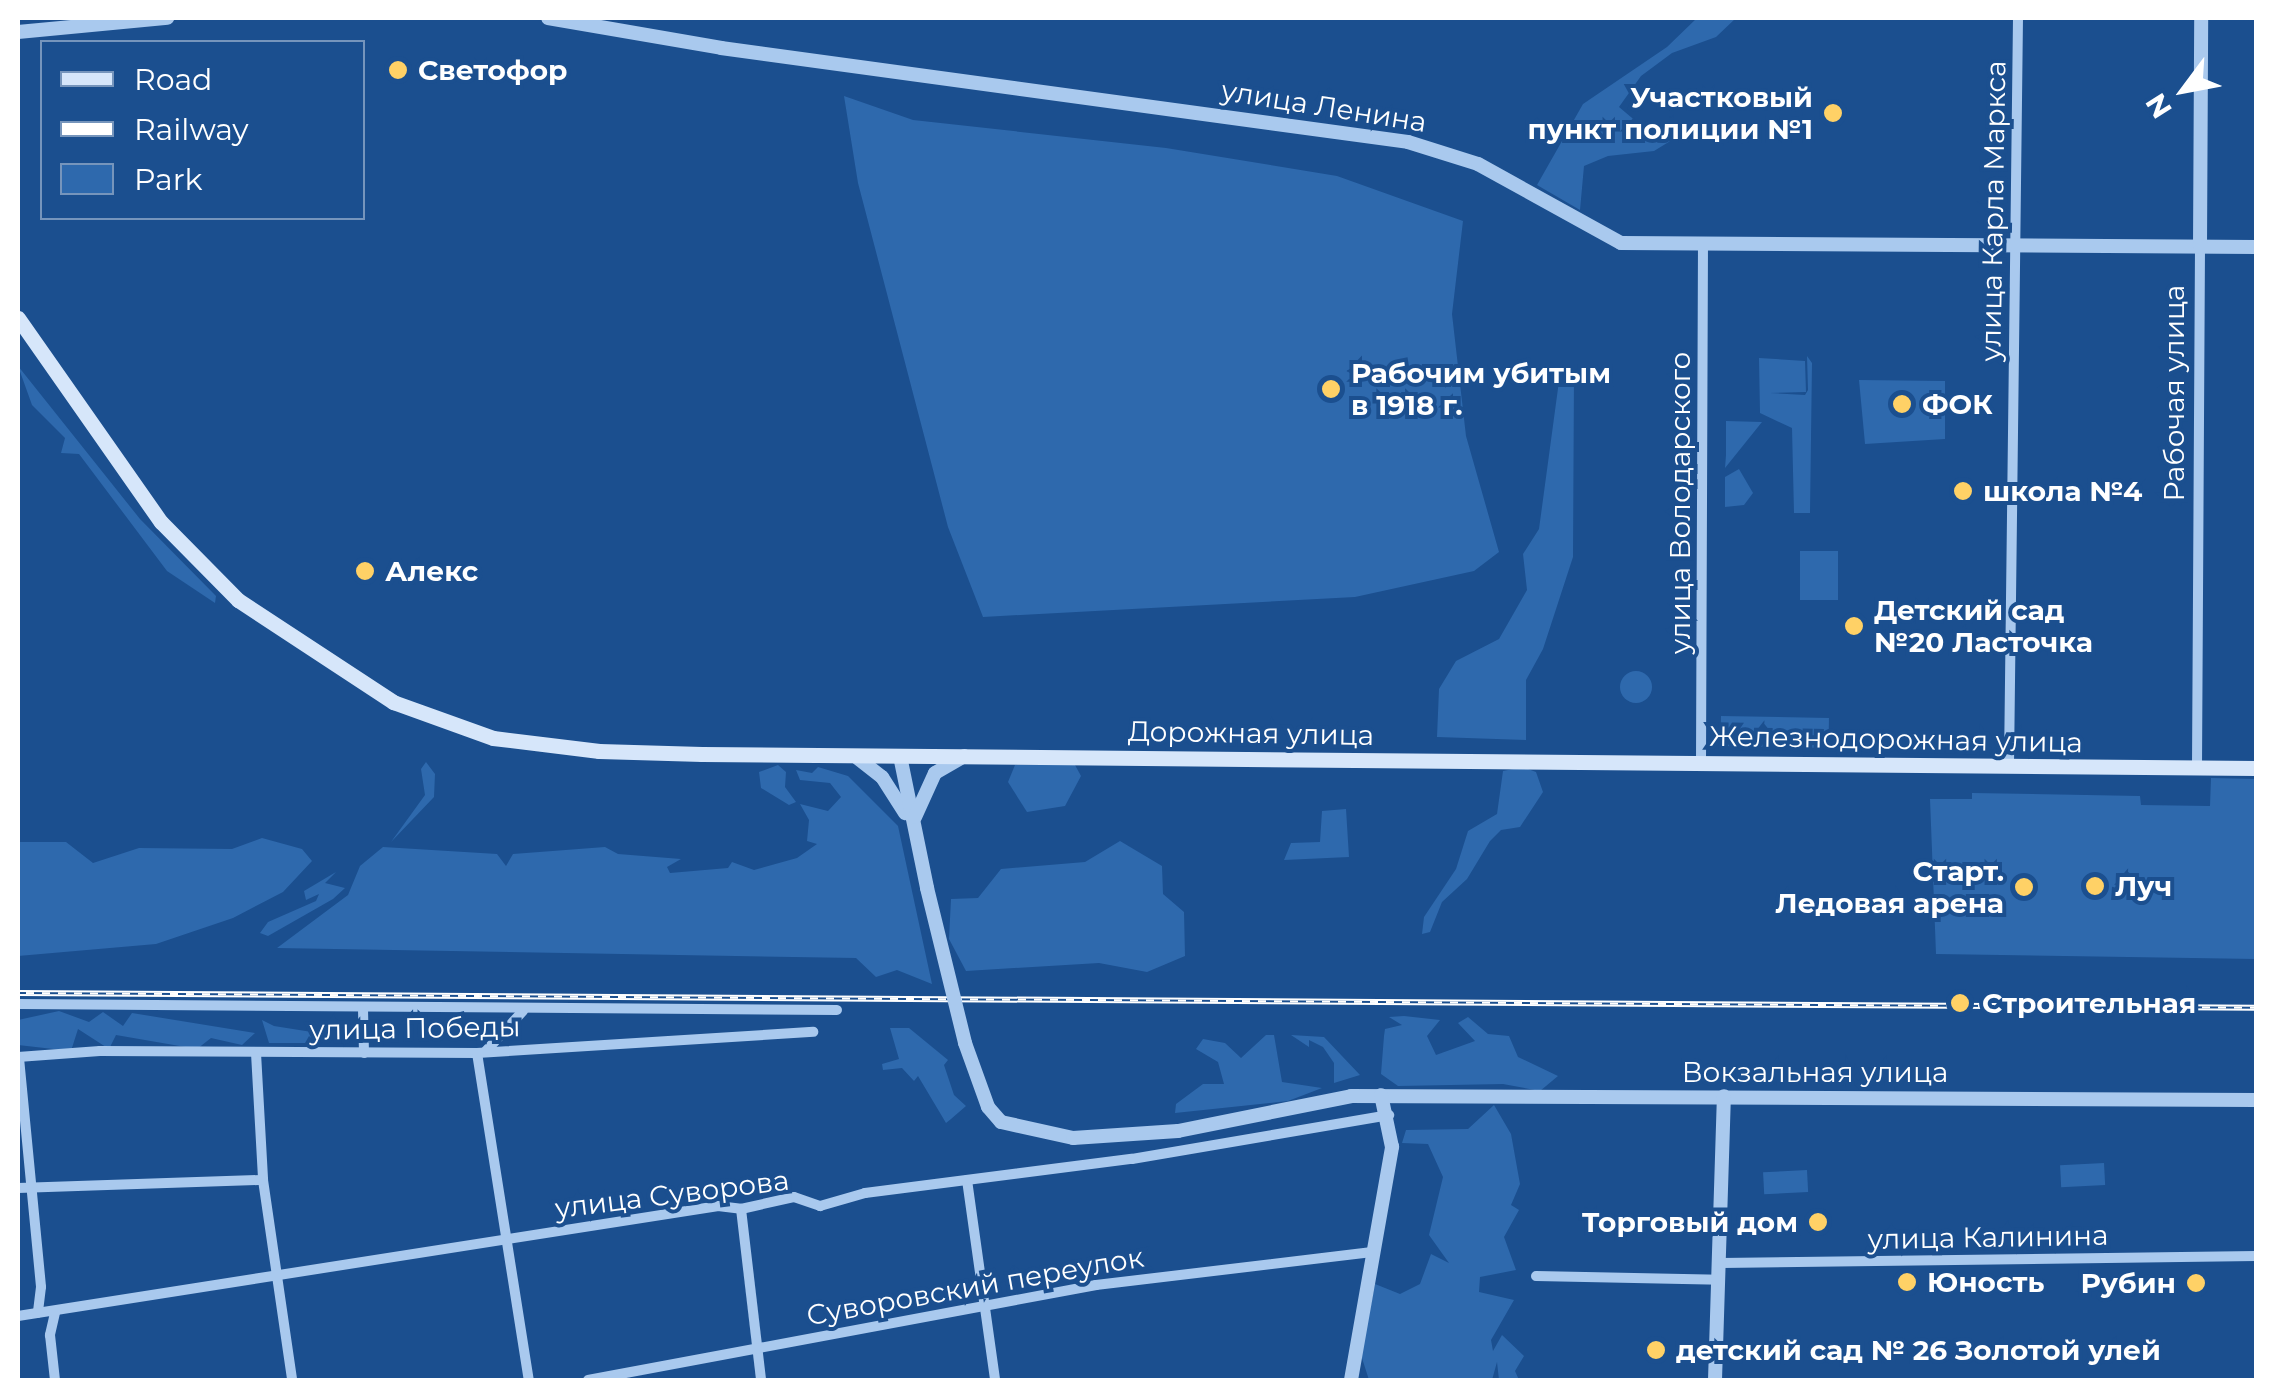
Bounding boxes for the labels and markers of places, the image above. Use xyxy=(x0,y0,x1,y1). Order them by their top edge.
place label: Светофор xyxy=(418,53,567,87)
marker: Светофор xyxy=(387,59,409,81)
place label: Участковый пункт полиции №1 xyxy=(1528,80,1813,146)
marker: Участковый пункт полиции №1 xyxy=(1822,102,1844,124)
place label: Рабочим убитым в 1918 г. xyxy=(1351,356,1611,422)
marker: Рабочим убитым в 1918 г. xyxy=(1320,378,1342,400)
place label: ФОК xyxy=(1922,387,1993,421)
marker: ФОК xyxy=(1891,393,1913,415)
place label: школа №4 xyxy=(1983,474,2142,508)
marker: школа №4 xyxy=(1952,480,1974,502)
place label: Алекс xyxy=(385,554,478,588)
marker: Алекс xyxy=(354,560,376,582)
place label: Детский сад №20 Ласточка xyxy=(1874,593,2093,659)
marker: Детский сад №20 Ласточка xyxy=(1843,615,1865,637)
place label: Старт. Ледовая арена xyxy=(1775,854,2004,920)
place label: Луч xyxy=(2115,869,2172,903)
marker: Луч xyxy=(2084,875,2106,897)
marker: Старт. Ледовая арена xyxy=(2013,876,2035,898)
place label: Строительная xyxy=(1982,986,2196,1020)
marker: Строительная xyxy=(1947,990,1973,1016)
place label: Торговый дом xyxy=(1582,1205,1798,1239)
marker: Торговый дом xyxy=(1807,1211,1829,1233)
place label: Юность xyxy=(1927,1265,2044,1299)
place label: Рубин xyxy=(2081,1266,2176,1300)
marker: Юность xyxy=(1896,1271,1918,1293)
marker: Рубин xyxy=(2185,1272,2207,1294)
place label: детский сад № 26 Золотой улей xyxy=(1676,1333,2161,1367)
marker: детский сад № 26 Золотой улей xyxy=(1645,1339,1667,1361)

